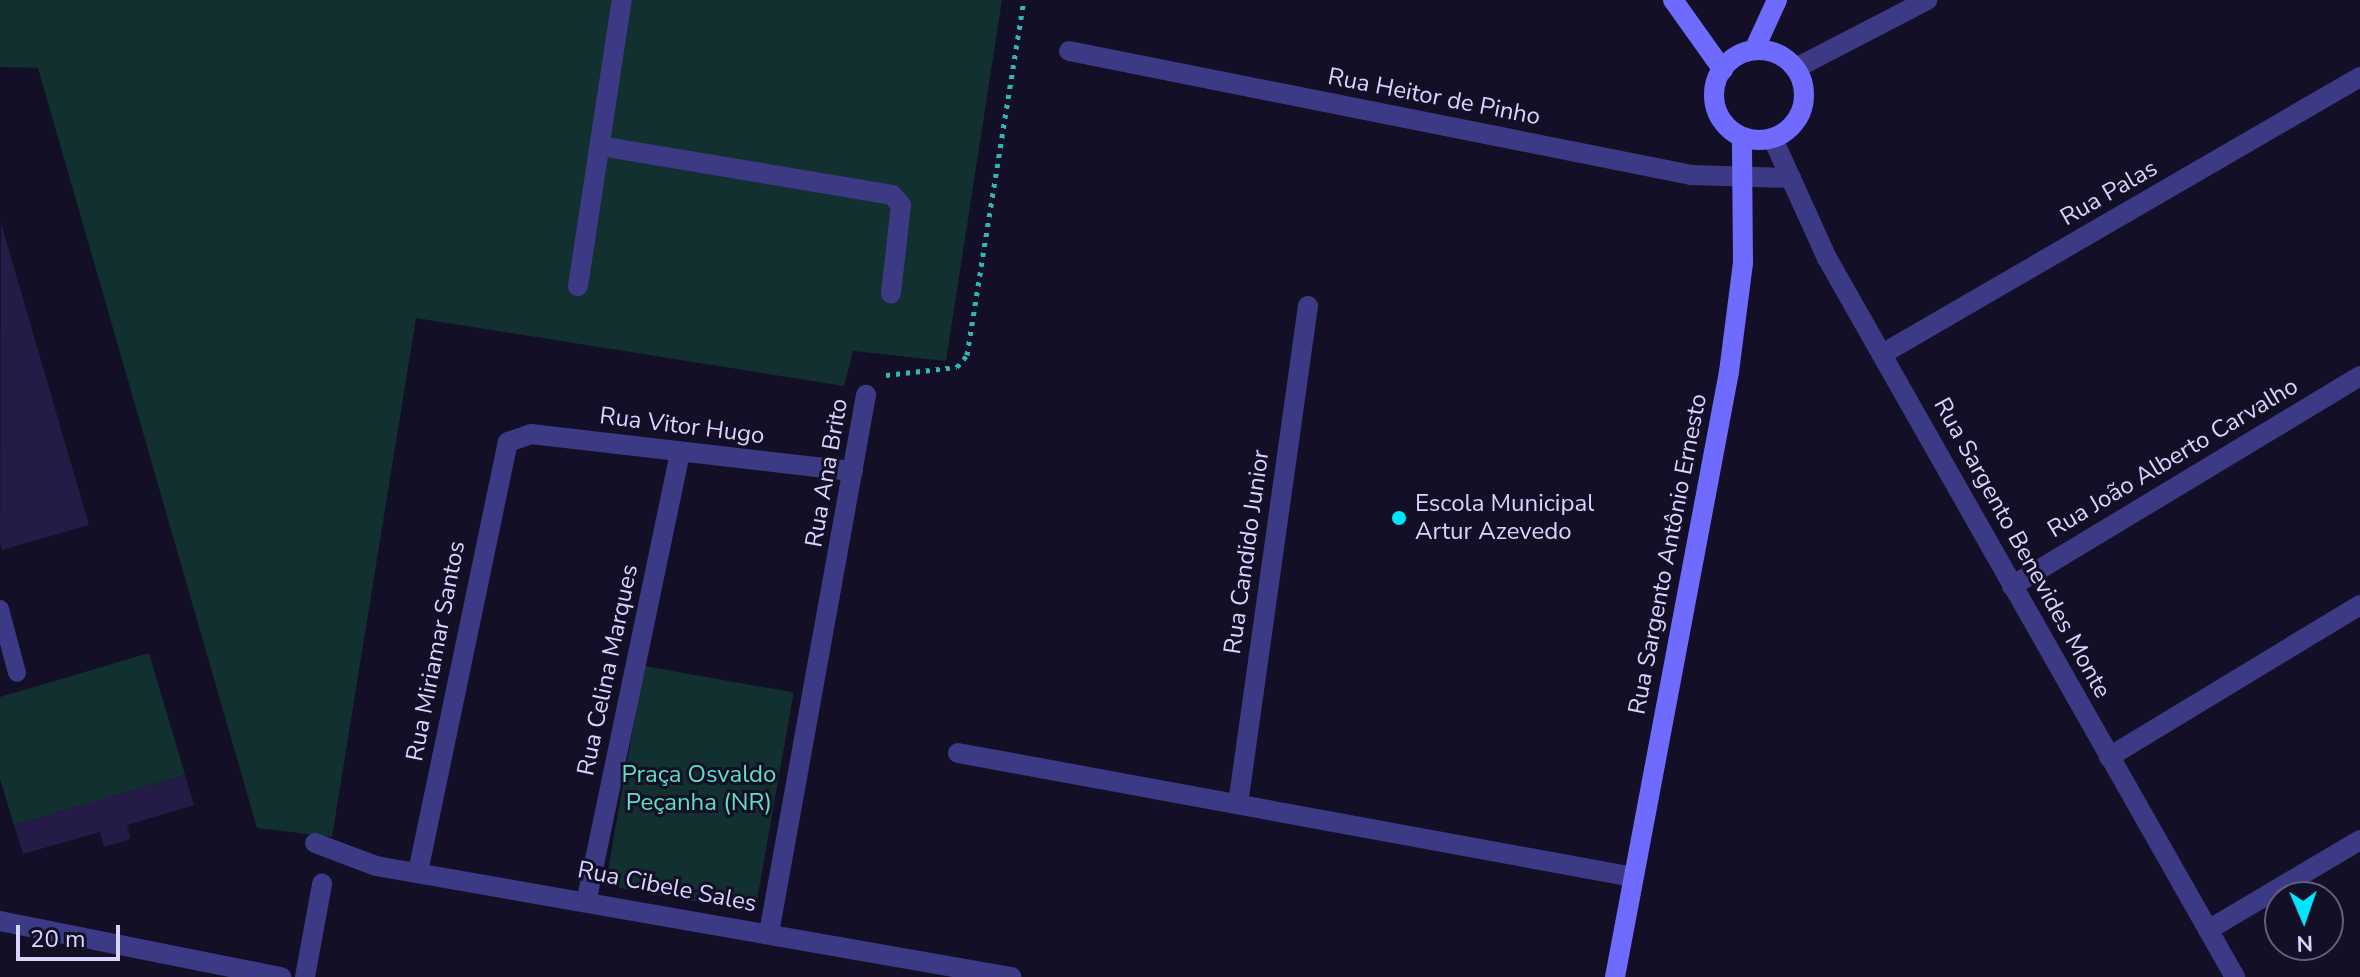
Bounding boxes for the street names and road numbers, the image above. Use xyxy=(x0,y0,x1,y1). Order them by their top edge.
street label: Rua Heitor de Pinho xyxy=(1325,62,1543,132)
street label: Rua Palas xyxy=(2055,154,2163,232)
street label: Rua João Alberto Carvalho xyxy=(2043,372,2303,544)
street label: Rua Sargento Antônio Ernesto xyxy=(1623,391,1713,717)
street label: Rua Sargento Benevides Monte xyxy=(1927,393,2117,703)
street label: Rua Ana Brito xyxy=(800,396,854,550)
street label: Rua Vitor Hugo xyxy=(598,402,766,450)
street label: Rua Candido Junior xyxy=(1218,448,1276,656)
street label: Rua Miriamar Santos xyxy=(401,538,471,764)
street label: Rua Celina Marques xyxy=(572,562,644,778)
street label: Rua Cibele Sales xyxy=(575,856,759,918)

